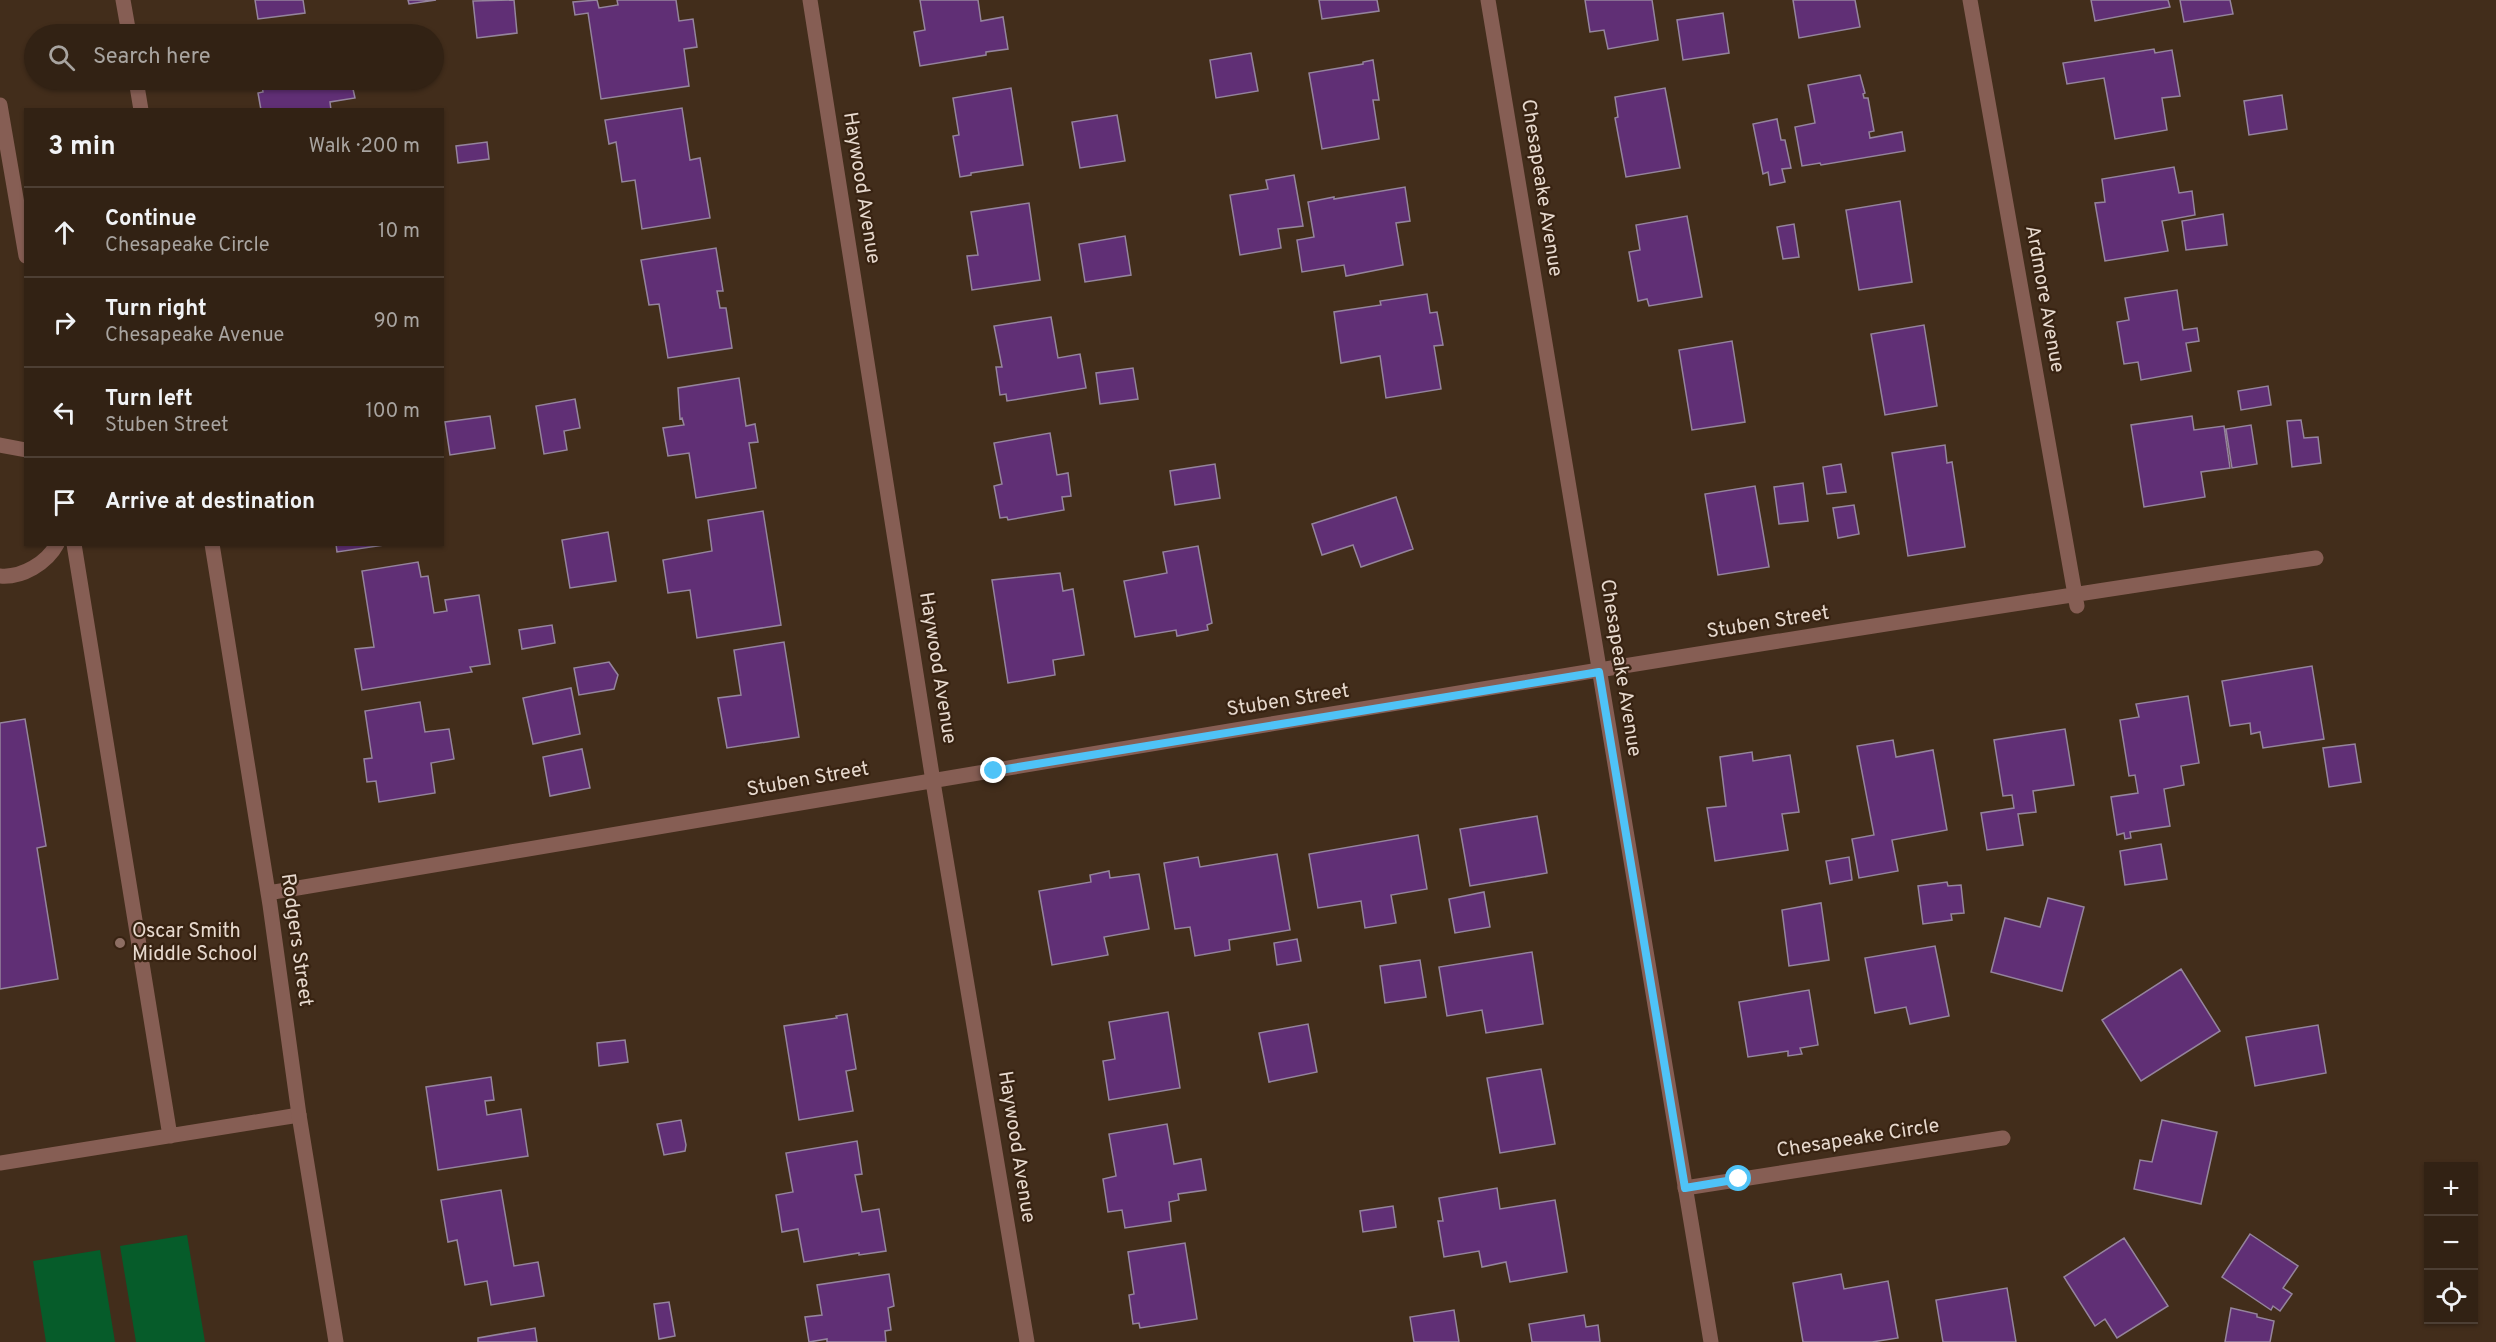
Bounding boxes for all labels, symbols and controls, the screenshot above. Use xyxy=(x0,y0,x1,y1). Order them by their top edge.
search box xyxy=(24,24,444,90)
icon: search xyxy=(45,41,78,74)
text: Search here xyxy=(93,44,211,71)
street label: Chesapeake Avenue xyxy=(1514,97,1568,279)
street label: Haywood Avenue xyxy=(836,110,886,266)
text: 3 min xyxy=(48,131,116,164)
text: Walk · 200 m xyxy=(309,134,420,160)
text: Continue xyxy=(105,206,196,233)
icon: ahead xyxy=(48,216,81,249)
text: 10 m xyxy=(378,219,420,245)
street label: Ardmore Avenue xyxy=(2018,223,2070,375)
text: Chesapeake Circle xyxy=(105,233,270,259)
text: Turn right xyxy=(105,296,207,323)
icon: right xyxy=(48,306,81,339)
text: 90 m xyxy=(374,309,420,335)
text: Chesapeake Avenue xyxy=(105,323,284,349)
text: Turn left xyxy=(105,386,193,413)
icon: left xyxy=(48,396,81,429)
text: 100 m xyxy=(365,399,420,425)
text: Stuben Street xyxy=(105,413,229,439)
icon: arrive xyxy=(48,486,81,519)
text: Arrive at destination xyxy=(105,489,315,516)
street label: Chesapeake Avenue xyxy=(1593,577,1647,759)
street label: Haywood Avenue xyxy=(912,590,962,746)
street label: Stuben Street xyxy=(1705,600,1831,646)
street label: Stuben Street xyxy=(1225,678,1351,724)
street label: Stuben Street xyxy=(745,756,871,804)
route end xyxy=(980,757,1006,783)
street label: Rodgers Street xyxy=(274,872,318,1008)
place label: Oscar Smith Middle School xyxy=(132,919,257,968)
marker: Oscar Smith Middle School xyxy=(113,936,127,950)
street label: Haywood Avenue xyxy=(991,1069,1041,1225)
street label: Chesapeake Circle xyxy=(1775,1113,1941,1165)
map controls xyxy=(2424,1162,2478,1324)
button: + xyxy=(2424,1162,2478,1216)
route start xyxy=(1725,1165,1751,1191)
button: − xyxy=(2424,1216,2478,1270)
button: locate xyxy=(2424,1270,2478,1324)

